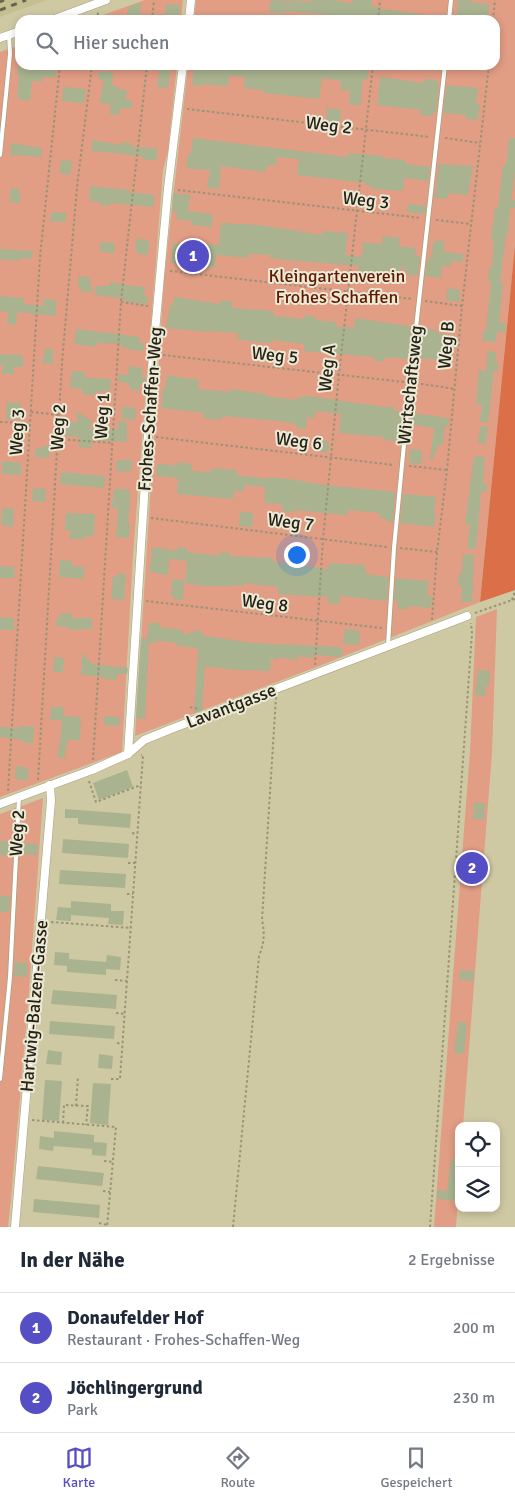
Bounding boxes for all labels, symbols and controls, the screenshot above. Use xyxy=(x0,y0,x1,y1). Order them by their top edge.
search box xyxy=(15,15,500,70)
icon: search xyxy=(33,29,61,57)
text: Hier suchen xyxy=(73,31,169,55)
street label: Weg 2 xyxy=(304,111,354,139)
street label: Weg 3 xyxy=(342,187,390,213)
pin: 1 xyxy=(177,237,209,275)
park label: Kleingartenverein Frohes Schaffen xyxy=(269,265,405,308)
street label: Weg B xyxy=(433,320,459,370)
street label: Wirtschaftsweg xyxy=(393,324,427,446)
street label: Frohes-Schaffen-Weg xyxy=(133,326,167,492)
street label: Weg 5 xyxy=(251,342,299,368)
street label: Weg A xyxy=(314,343,340,393)
street label: Weg 1 xyxy=(90,392,114,440)
street label: Weg 2 xyxy=(46,403,70,451)
street label: Weg 3 xyxy=(5,408,29,456)
street label: Weg 6 xyxy=(274,427,324,455)
street label: Weg 7 xyxy=(266,508,316,536)
your location xyxy=(284,542,310,568)
street label: Weg 8 xyxy=(240,589,290,617)
street label: Lavantgasse xyxy=(183,679,279,733)
street label: Weg 2 xyxy=(5,809,29,857)
pin: 2 xyxy=(456,849,488,887)
street label: Hartwig-Balzen-Gasse xyxy=(16,919,52,1093)
map controls xyxy=(455,1122,500,1212)
button: locate xyxy=(455,1122,500,1167)
button: layers xyxy=(455,1167,500,1212)
text: In der Nähe xyxy=(20,1247,125,1273)
text: 2 Ergebnisse xyxy=(408,1250,495,1270)
text: Donaufelder Hof xyxy=(67,1306,203,1330)
text: 1 xyxy=(32,1318,40,1338)
text: 200 m xyxy=(453,1318,495,1338)
text: Restaurant · Frohes-Schaffen-Weg xyxy=(67,1330,300,1350)
text: Jöchlingergrund xyxy=(67,1376,203,1400)
text: 2 xyxy=(32,1388,40,1408)
text: 230 m xyxy=(453,1388,495,1408)
text: Park xyxy=(67,1400,98,1420)
tab: Karte xyxy=(63,1444,95,1491)
tab: Route xyxy=(220,1444,255,1491)
tab: Gespeichert xyxy=(380,1444,452,1491)

